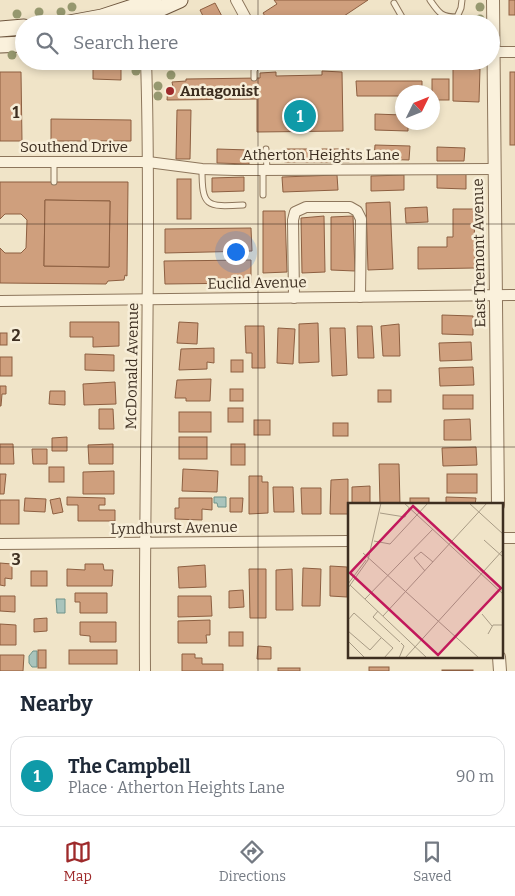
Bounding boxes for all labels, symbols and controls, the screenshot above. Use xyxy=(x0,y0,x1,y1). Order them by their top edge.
search box xyxy=(15,15,500,70)
icon: search xyxy=(33,29,61,57)
text: Search here xyxy=(73,31,178,54)
place label: Antagonist xyxy=(180,82,259,100)
marker: Antagonist xyxy=(164,85,176,97)
north arrow xyxy=(395,85,440,130)
pin: 1 xyxy=(284,97,316,135)
text: 1 xyxy=(13,103,20,122)
street label: Southend Drive xyxy=(20,138,128,156)
street label: Atherton Heights Lane xyxy=(242,146,400,164)
street label: East Tremont Avenue xyxy=(469,178,489,328)
your location xyxy=(223,239,249,265)
street label: Euclid Avenue xyxy=(207,273,307,293)
street label: McDonald Avenue xyxy=(122,302,142,430)
text: 2 xyxy=(11,326,21,345)
inset map xyxy=(348,503,502,658)
street label: Lyndhurst Avenue xyxy=(110,518,238,538)
text: 3 xyxy=(11,550,21,569)
text: Nearby xyxy=(20,691,93,717)
text: The Campbell xyxy=(68,755,191,778)
text: 1 xyxy=(34,767,40,786)
text: 90 m xyxy=(456,767,494,786)
text: Place · Atherton Heights Lane xyxy=(68,778,285,797)
tab: Map xyxy=(63,838,92,885)
tab: Directions xyxy=(219,838,286,885)
tab: Saved xyxy=(413,838,452,885)

